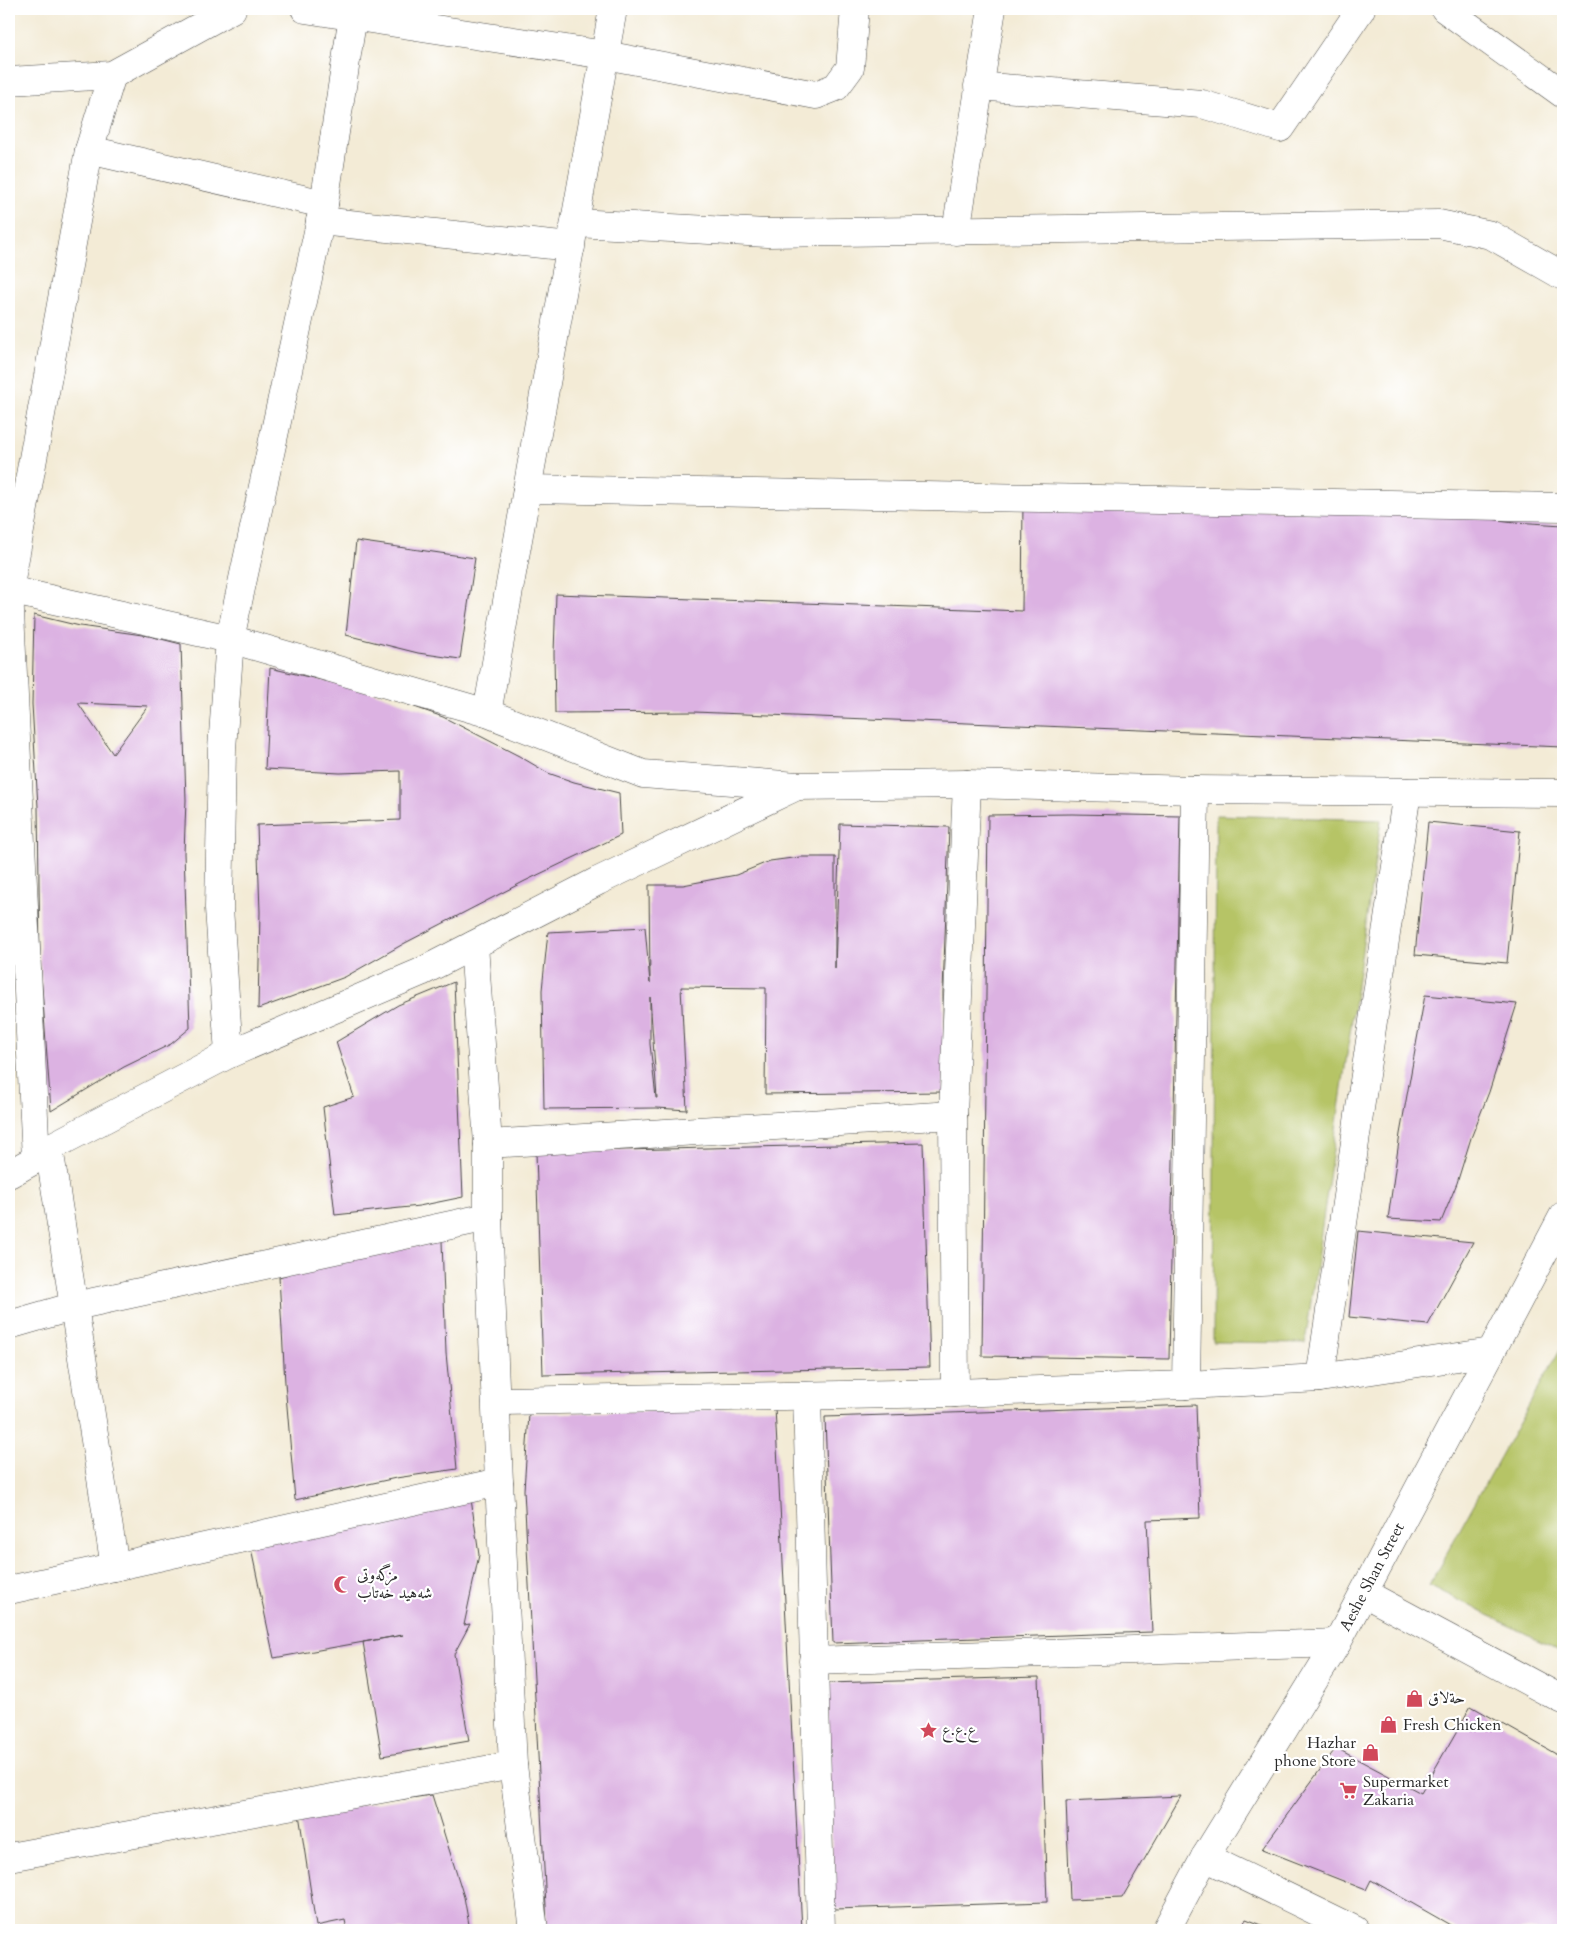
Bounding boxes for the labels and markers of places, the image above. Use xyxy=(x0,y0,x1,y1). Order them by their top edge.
place label: مزگەوتی شەهید خەتاب xyxy=(357,1563,432,1604)
mosque icon: مزگەوتی شەهید خەتاب xyxy=(333,1574,353,1594)
place label: حةلاق xyxy=(1428,1687,1465,1709)
shop icon: حةلاق xyxy=(1404,1688,1424,1708)
place label: Fresh Chicken xyxy=(1403,1714,1501,1736)
shop icon: Fresh Chicken xyxy=(1379,1715,1399,1735)
place label: ع.ع.ع xyxy=(942,1719,979,1743)
place icon: ع.ع.ع xyxy=(918,1720,938,1740)
place label: Hazhar phone Store xyxy=(1275,1732,1356,1772)
shop icon: Hazhar phone Store xyxy=(1360,1742,1380,1762)
place label: Supermarket Zakaria xyxy=(1363,1771,1449,1811)
supermarket icon: Supermarket Zakaria xyxy=(1339,1781,1359,1801)

